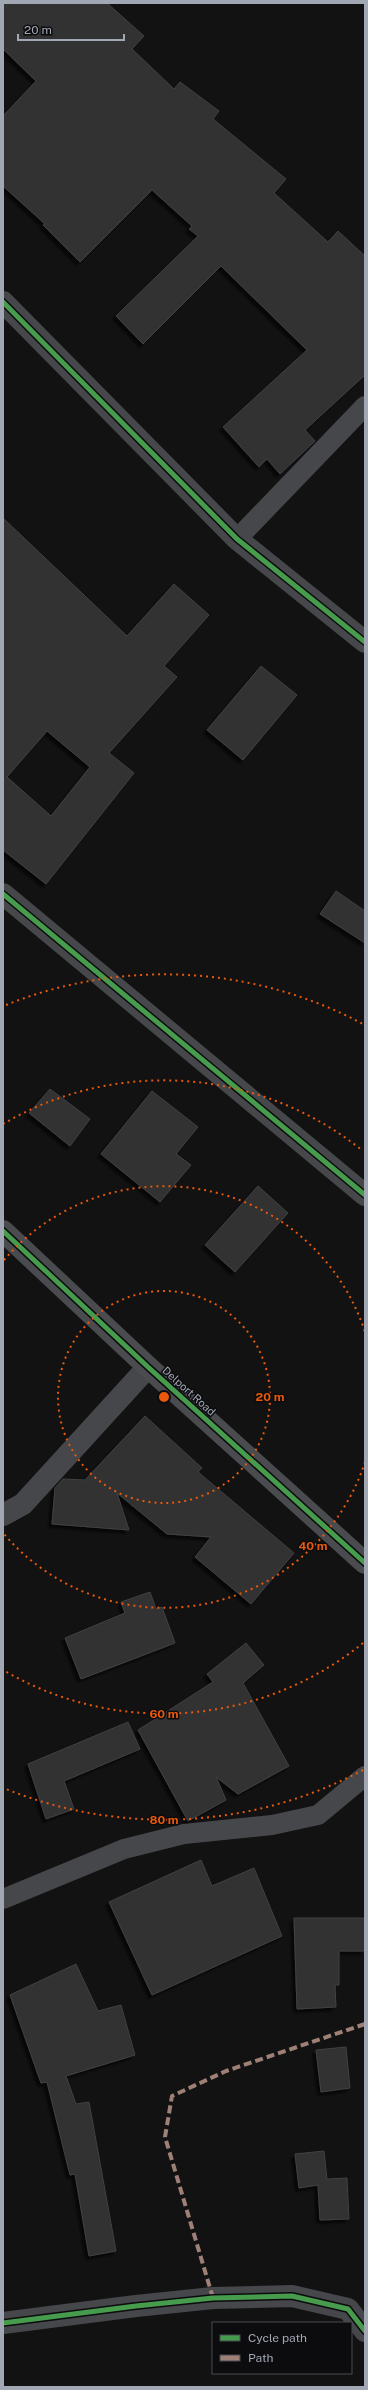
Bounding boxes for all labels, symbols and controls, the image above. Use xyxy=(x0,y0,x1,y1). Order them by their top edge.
scale bar xyxy=(18,16,124,42)
text: 20 m xyxy=(24,23,52,37)
street label: Delport Road xyxy=(160,1364,218,1418)
centre of rings xyxy=(157,1390,171,1404)
text: 20 m xyxy=(256,1390,285,1404)
text: 40 m xyxy=(298,1539,328,1553)
text: 60 m xyxy=(149,1707,179,1721)
text: 80 m xyxy=(149,1813,179,1827)
legend xyxy=(212,2322,352,2374)
text: Cycle path xyxy=(248,2331,307,2345)
text: Path xyxy=(248,2351,274,2365)

